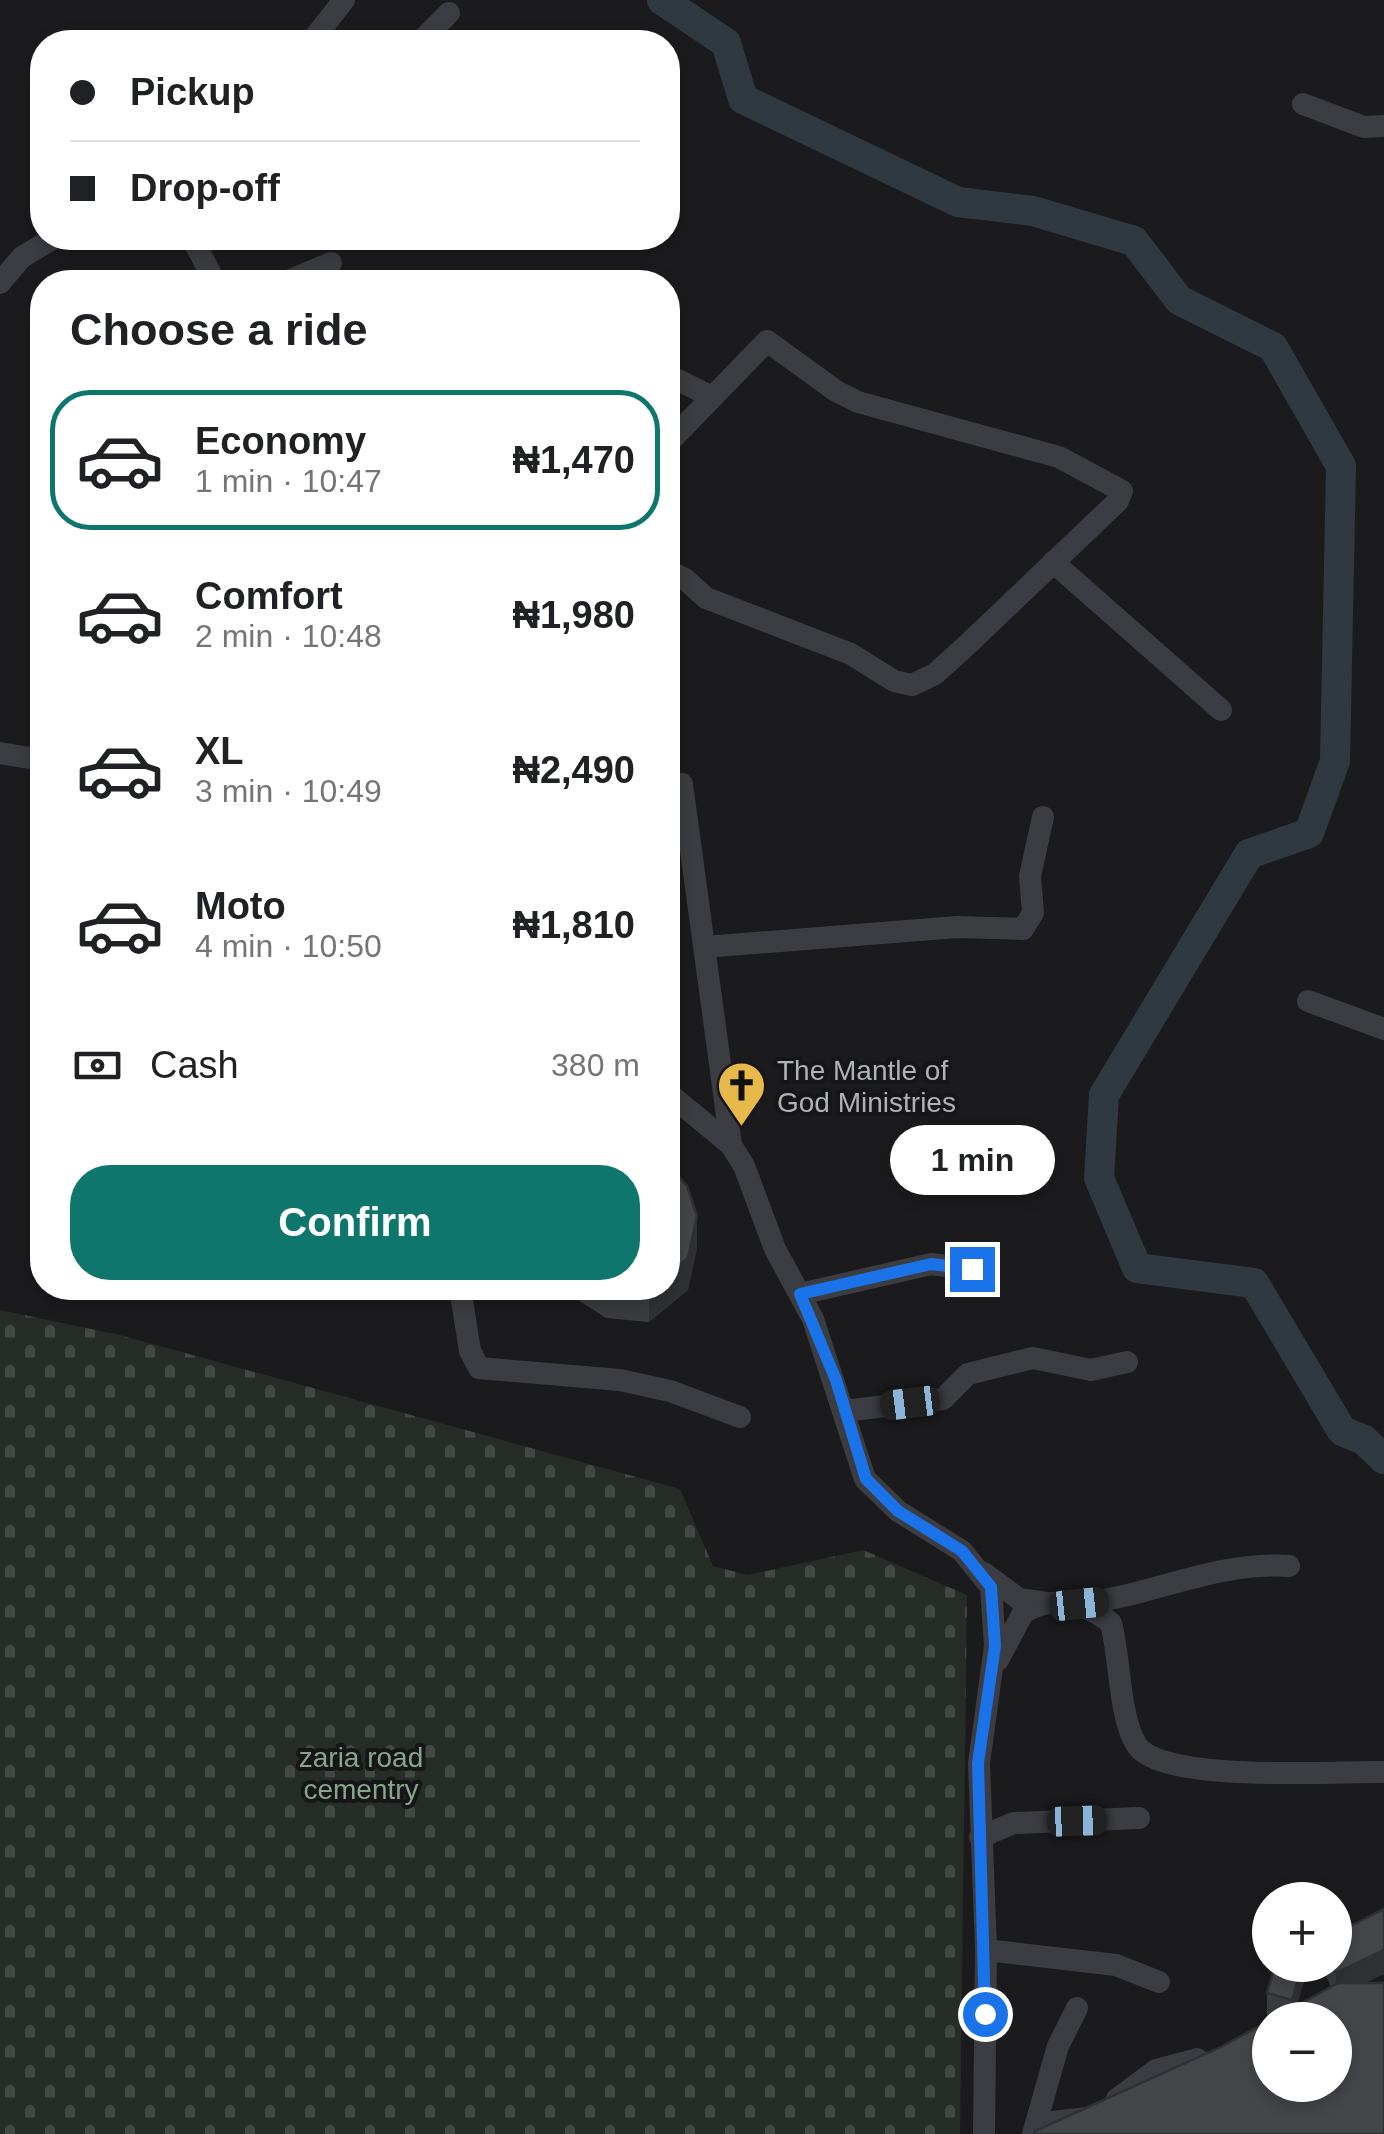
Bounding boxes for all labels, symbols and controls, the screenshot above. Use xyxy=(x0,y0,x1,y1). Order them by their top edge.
text: Pickup xyxy=(130,71,255,113)
text: Drop-off xyxy=(130,167,280,209)
text: Choose a ride xyxy=(70,304,368,355)
icon: car xyxy=(75,415,165,505)
text: Economy xyxy=(195,420,366,462)
text: ₦1,470 xyxy=(512,439,635,481)
text: 1 min · 10:47 xyxy=(195,463,382,499)
icon: car xyxy=(75,570,165,660)
text: Comfort xyxy=(195,575,343,617)
text: ₦1,980 xyxy=(512,594,635,636)
text: 2 min · 10:48 xyxy=(195,618,382,654)
icon: car xyxy=(75,725,165,815)
text: XL xyxy=(195,730,244,772)
text: ₦2,490 xyxy=(512,749,635,791)
text: 3 min · 10:49 xyxy=(195,773,382,809)
icon: car xyxy=(75,880,165,970)
text: Moto xyxy=(195,885,286,927)
text: ₦1,810 xyxy=(512,904,635,946)
text: 4 min · 10:50 xyxy=(195,928,382,964)
icon: cash xyxy=(70,1038,125,1093)
text: Cash xyxy=(150,1044,239,1086)
text: 380 m xyxy=(551,1047,640,1083)
place label: The Mantle of God Ministries xyxy=(777,1055,956,1118)
church icon: The Mantle of God Ministries xyxy=(716,1060,768,1128)
callout: 1 min xyxy=(890,1124,1054,1194)
text: 1 min xyxy=(931,1142,1014,1178)
button: Confirm xyxy=(70,1165,640,1280)
route end xyxy=(950,1247,995,1292)
car xyxy=(878,1384,942,1422)
car xyxy=(1048,1586,1110,1622)
park label: zaria road cementry xyxy=(299,1742,423,1805)
car xyxy=(1046,1805,1108,1837)
map controls xyxy=(1252,1882,1352,2102)
button: + xyxy=(1252,1882,1352,1982)
route start xyxy=(963,1992,1008,2037)
button: − xyxy=(1252,2002,1352,2102)

